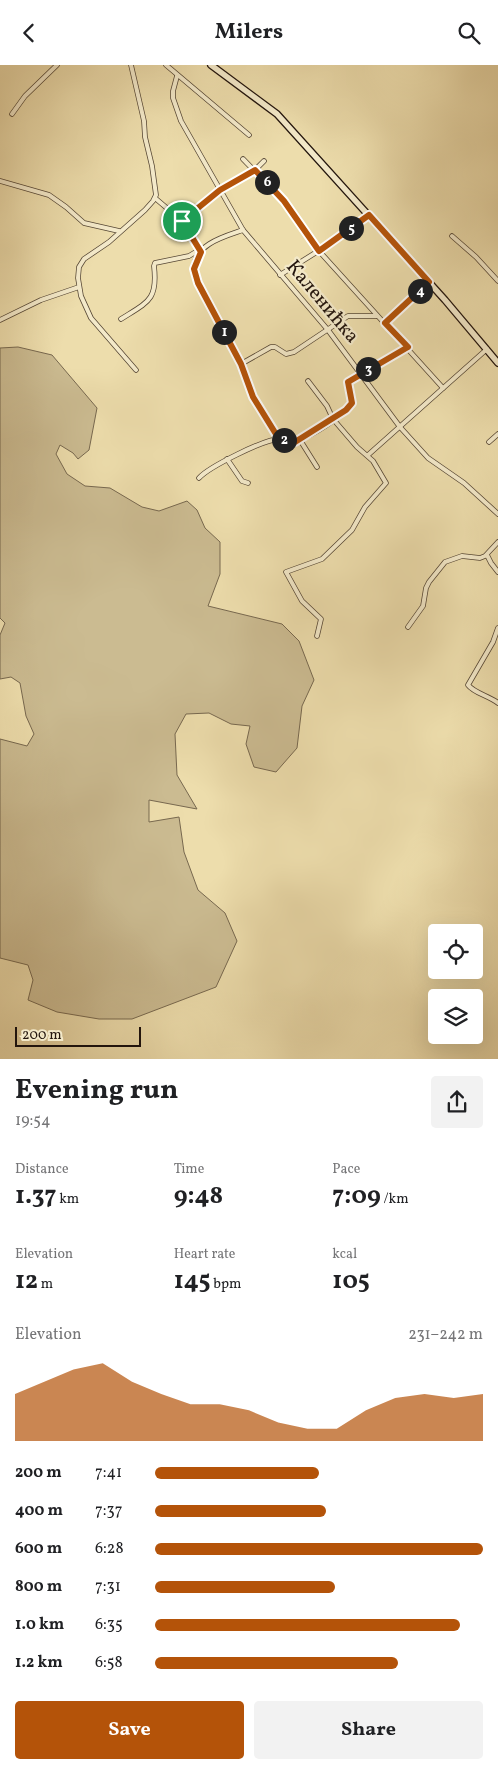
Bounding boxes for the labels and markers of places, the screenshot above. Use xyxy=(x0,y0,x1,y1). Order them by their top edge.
pin: 6 xyxy=(254,169,280,195)
pin xyxy=(161,200,203,242)
pin: 5 xyxy=(338,215,364,241)
pin: 4 xyxy=(408,279,432,303)
pin: 1 xyxy=(212,319,236,345)
pin: 3 xyxy=(356,357,380,381)
pin: 2 xyxy=(272,427,296,453)

